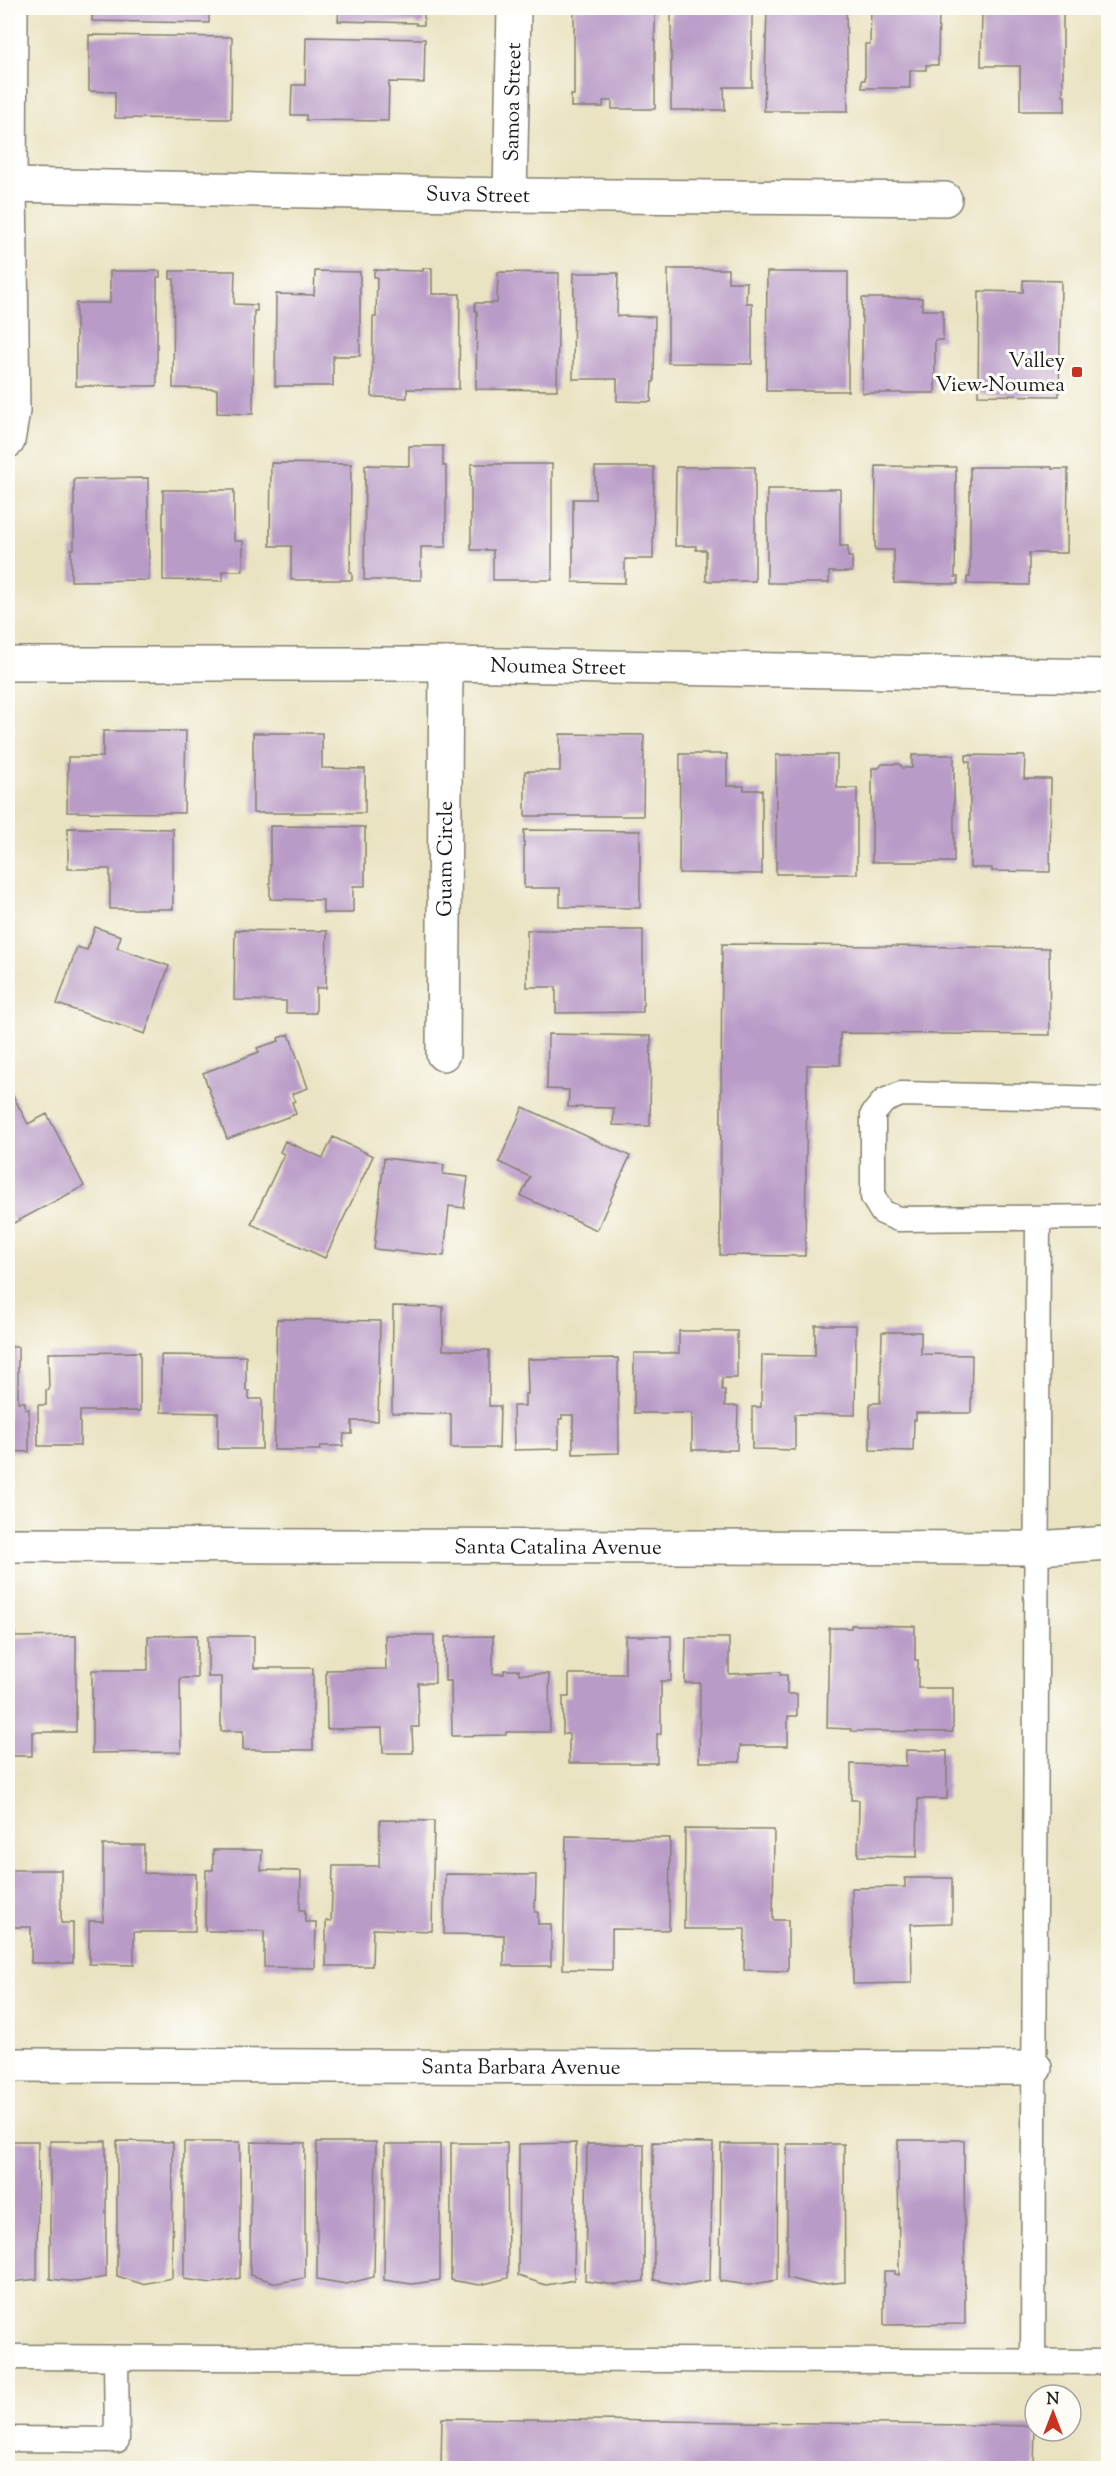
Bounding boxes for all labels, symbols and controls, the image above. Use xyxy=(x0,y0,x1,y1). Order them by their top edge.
street label: Samoa Street xyxy=(498,42,530,162)
street label: Suva Street xyxy=(426,180,530,212)
place label: Valley View-Noumea xyxy=(935,347,1066,401)
marker: Valley View-Noumea xyxy=(1070,365,1084,379)
street label: Noumea Street xyxy=(490,652,626,684)
street label: Guam Circle xyxy=(431,801,462,917)
street label: Santa Catalina Avenue xyxy=(454,1533,662,1564)
street label: Santa Barbara Avenue xyxy=(421,2053,621,2084)
north arrow xyxy=(1023,2383,1083,2443)
text: N xyxy=(1047,2389,1060,2412)

